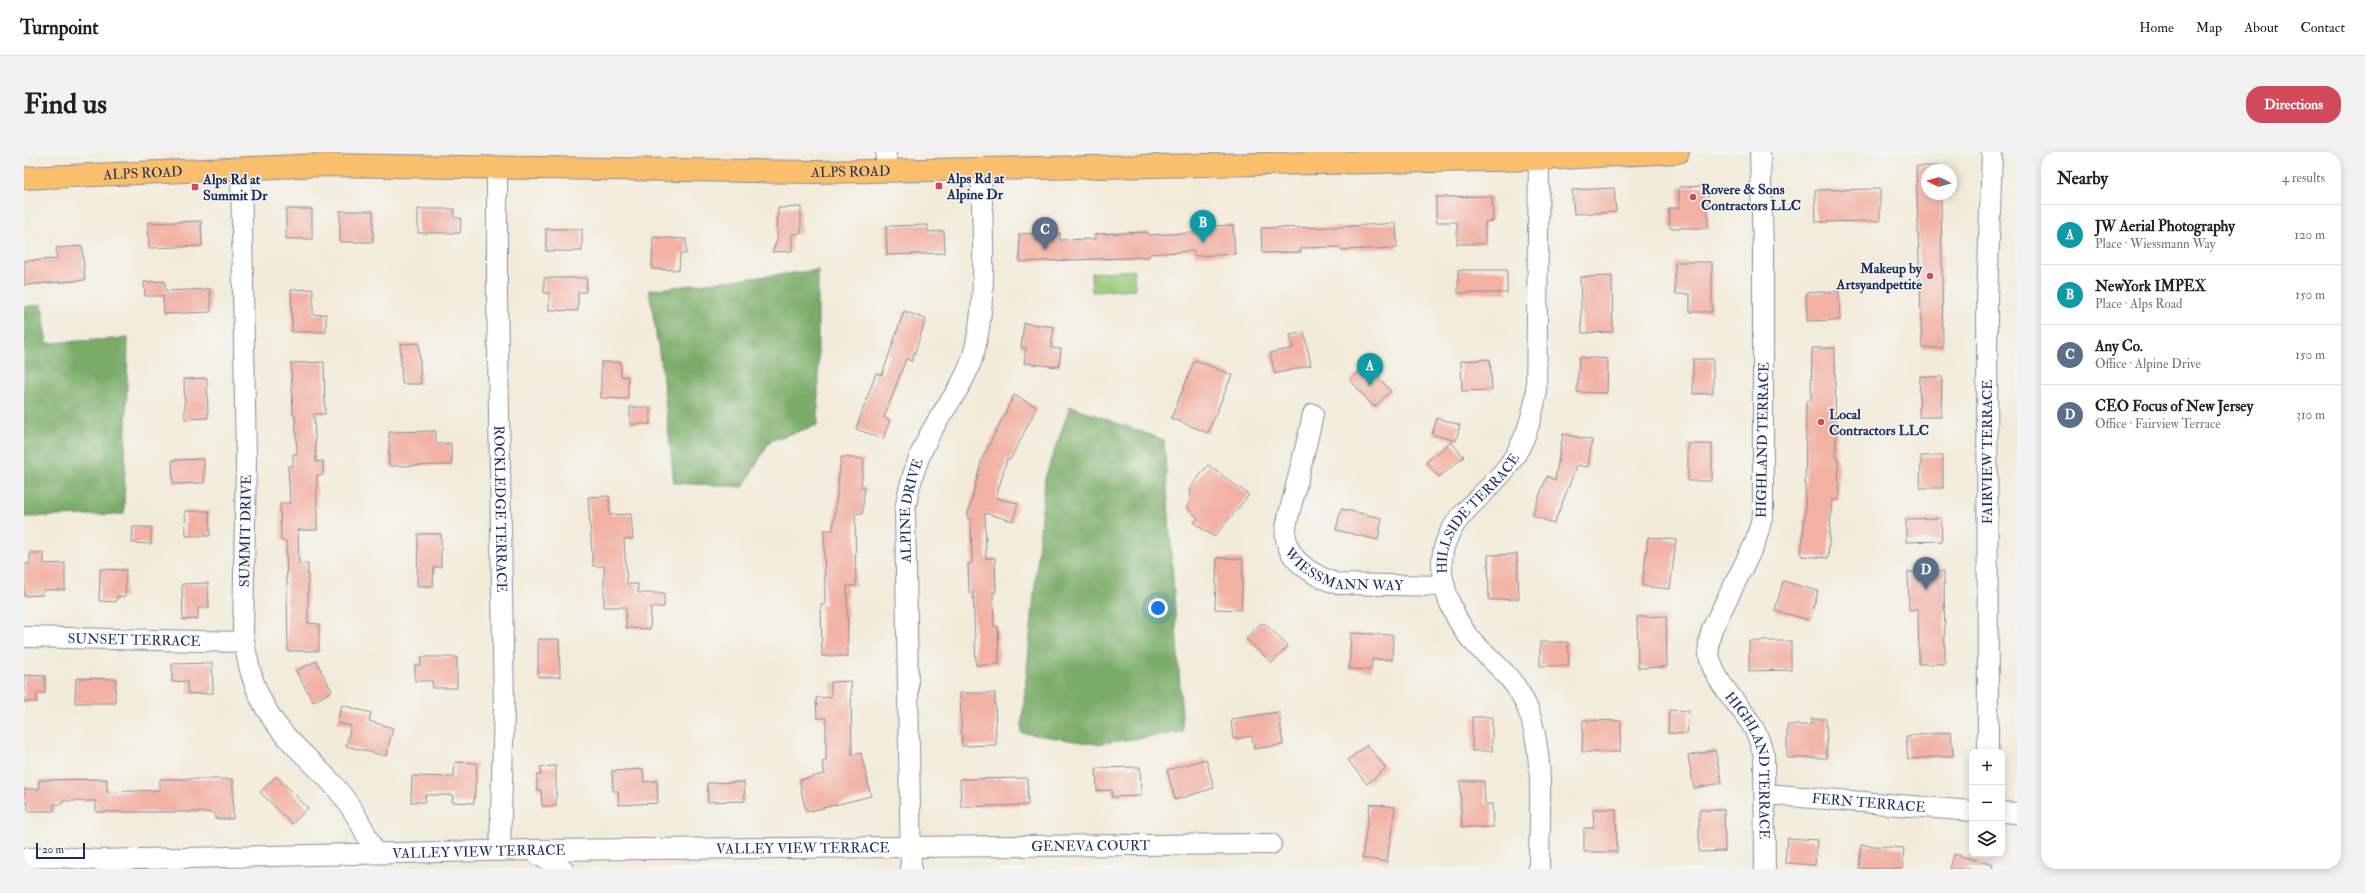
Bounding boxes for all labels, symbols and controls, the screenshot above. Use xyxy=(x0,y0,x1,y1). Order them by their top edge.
text: Turnpoint xyxy=(20,16,98,40)
text: Home xyxy=(2139,19,2174,36)
text: Map xyxy=(2196,19,2222,36)
text: About xyxy=(2244,19,2278,36)
text: Contact xyxy=(2300,19,2345,36)
button: Directions xyxy=(2246,86,2341,123)
text: Find us xyxy=(24,87,107,122)
street label: ALPS ROAD xyxy=(102,163,183,184)
street label: ALPS ROAD xyxy=(810,163,890,181)
north arrow xyxy=(1921,164,1957,200)
text: Nearby xyxy=(2057,168,2108,189)
place label: Alps Rd at Alpine Dr xyxy=(946,170,1005,204)
text: 4 results xyxy=(2282,170,2325,186)
place label: Alps Rd at Summit Dr xyxy=(202,171,268,204)
marker: Alps Rd at Alpine Dr xyxy=(934,181,944,191)
place label: Rovere & Sons Contractors LLC xyxy=(1701,181,1801,214)
marker: Alps Rd at Summit Dr xyxy=(190,182,200,192)
marker: Rovere & Sons Contractors LLC xyxy=(1688,192,1698,202)
pin: B xyxy=(1190,210,1216,243)
pin: C xyxy=(1032,217,1058,250)
text: JW Aerial Photography xyxy=(2095,217,2235,236)
text: A xyxy=(2066,227,2074,243)
text: 120 m xyxy=(2294,227,2325,243)
text: Place · Wiessmann Way xyxy=(2095,236,2216,252)
place label: Makeup by Artsyandpettite xyxy=(1836,260,1923,294)
marker: Makeup by Artsyandpettite xyxy=(1925,271,1935,281)
text: NewYork IMPEX xyxy=(2095,277,2206,296)
text: B xyxy=(2066,287,2074,303)
text: 150 m xyxy=(2295,287,2325,303)
text: Place · Alps Road xyxy=(2095,296,2183,312)
text: Any Co. xyxy=(2095,337,2143,356)
text: C xyxy=(2065,347,2075,363)
text: 150 m xyxy=(2295,347,2325,363)
pin: A xyxy=(1357,353,1383,386)
text: Office · Alpine Drive xyxy=(2095,356,2201,372)
street label: HIGHLAND TERRACE xyxy=(1753,362,1772,518)
street label: FAIRVIEW TERRACE xyxy=(1979,380,1996,524)
text: CEO Focus of New Jersey xyxy=(2095,397,2253,416)
place label: Local Contractors LLC xyxy=(1829,406,1929,439)
text: D xyxy=(2065,407,2075,423)
text: 310 m xyxy=(2296,407,2325,423)
text: Office · Fairview Terrace xyxy=(2095,416,2221,432)
marker: Local Contractors LLC xyxy=(1816,417,1826,427)
street label: ROCKLEDGE TERRACE xyxy=(490,425,510,593)
street label: HILLSIDE TERRACE xyxy=(1434,450,1523,574)
street label: ALPINE DRIVE xyxy=(897,456,927,564)
street label: SUMMIT DRIVE xyxy=(236,475,255,587)
street label: WIESSMANN WAY xyxy=(1280,544,1404,594)
pin: D xyxy=(1913,557,1939,590)
your location xyxy=(1148,598,1168,618)
street label: SUNSET TERRACE xyxy=(67,630,201,650)
street label: HIGHLAND TERRACE xyxy=(1721,688,1773,839)
map controls xyxy=(1969,749,2005,857)
button: + xyxy=(1969,749,2005,785)
button: − xyxy=(1969,785,2005,821)
street label: FERN TERRACE xyxy=(1811,790,1926,816)
button: layers xyxy=(1969,821,2005,857)
street label: GENEVA COURT xyxy=(1031,837,1151,855)
street label: VALLEY VIEW TERRACE xyxy=(716,839,890,857)
scale bar xyxy=(36,841,85,860)
street label: VALLEY VIEW TERRACE xyxy=(392,842,566,862)
text: 20 m xyxy=(42,843,64,856)

